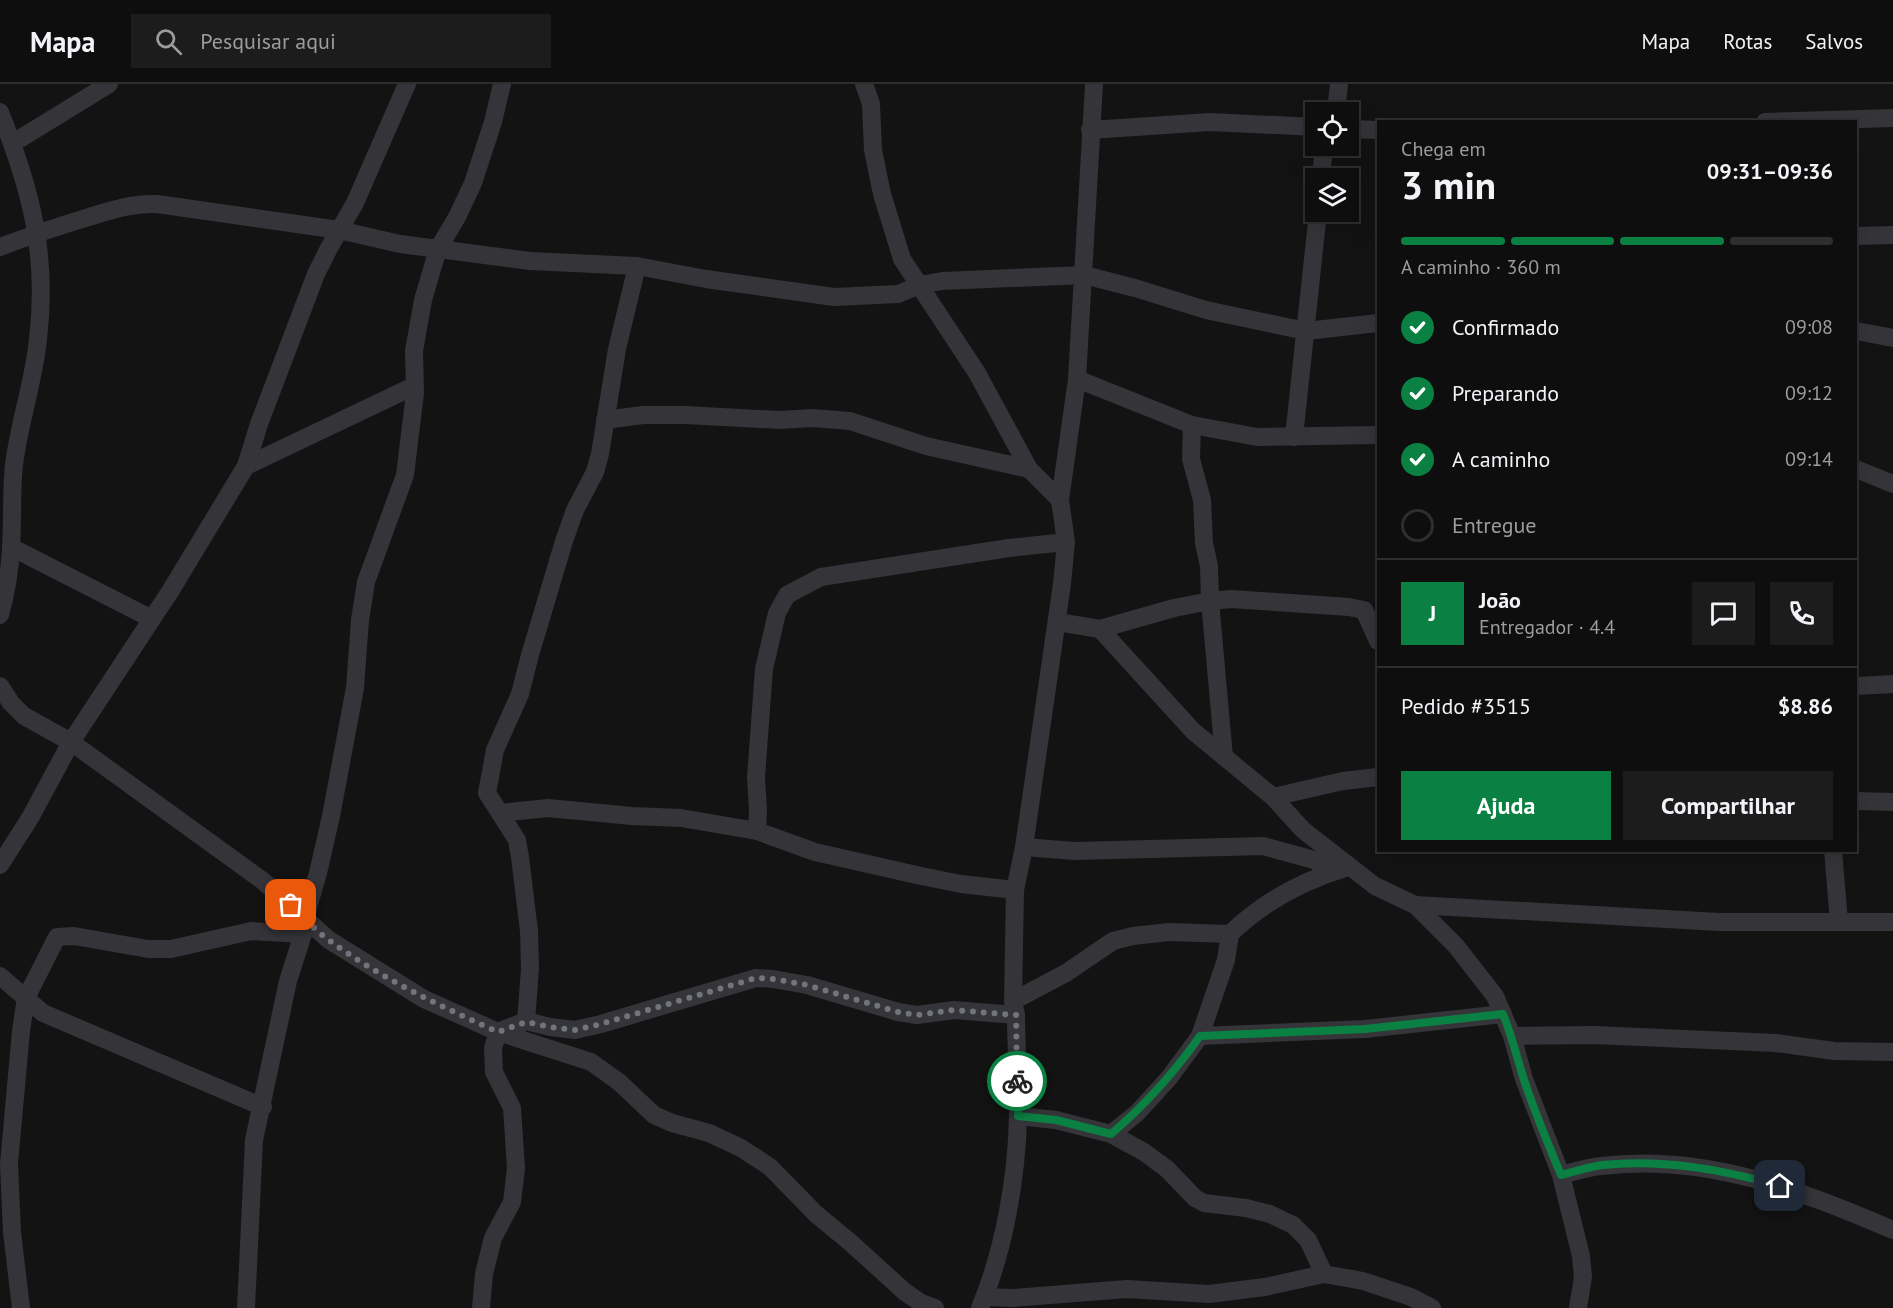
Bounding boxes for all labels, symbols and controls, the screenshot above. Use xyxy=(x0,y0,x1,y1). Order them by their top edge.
search box xyxy=(131,14,551,68)
text: Mapa xyxy=(30,23,95,60)
icon: search xyxy=(152,25,185,58)
text: Pesquisar aqui xyxy=(200,27,336,55)
text: Mapa xyxy=(1641,28,1690,55)
text: Rotas xyxy=(1723,28,1772,55)
text: Salvos xyxy=(1805,28,1863,55)
map controls xyxy=(1305,102,1359,222)
button: locate xyxy=(1305,102,1359,156)
text: Chega em xyxy=(1401,136,1486,162)
text: 09:31–09:36 xyxy=(1707,157,1833,185)
text: 3 min xyxy=(1401,159,1496,210)
button: layers xyxy=(1305,168,1359,222)
text: A caminho · 360 m xyxy=(1401,254,1561,280)
icon: check xyxy=(1401,311,1434,344)
text: Confirmado xyxy=(1452,313,1559,341)
text: 09:08 xyxy=(1785,314,1833,340)
icon: check xyxy=(1401,377,1434,410)
text: Preparando xyxy=(1452,379,1559,407)
text: 09:12 xyxy=(1785,380,1833,406)
icon: check xyxy=(1401,443,1434,476)
text: A caminho xyxy=(1452,445,1550,473)
text: 09:14 xyxy=(1785,446,1833,472)
text: Entregue xyxy=(1452,511,1537,539)
button: chat xyxy=(1692,582,1755,645)
button: phone xyxy=(1770,582,1833,645)
text: João xyxy=(1479,586,1521,614)
text: J xyxy=(1429,599,1436,627)
text: Entregador · 4.4 xyxy=(1479,614,1615,640)
text: Pedido #3515 xyxy=(1401,692,1531,720)
text: $8.86 xyxy=(1778,692,1833,720)
button: Ajuda xyxy=(1401,771,1611,840)
button: Compartilhar xyxy=(1623,771,1833,840)
pin xyxy=(265,879,316,930)
icon: bag xyxy=(274,888,307,921)
courier xyxy=(987,1051,1047,1111)
icon: bike xyxy=(1001,1065,1034,1098)
pin xyxy=(1754,1160,1805,1211)
icon: home xyxy=(1763,1169,1796,1202)

